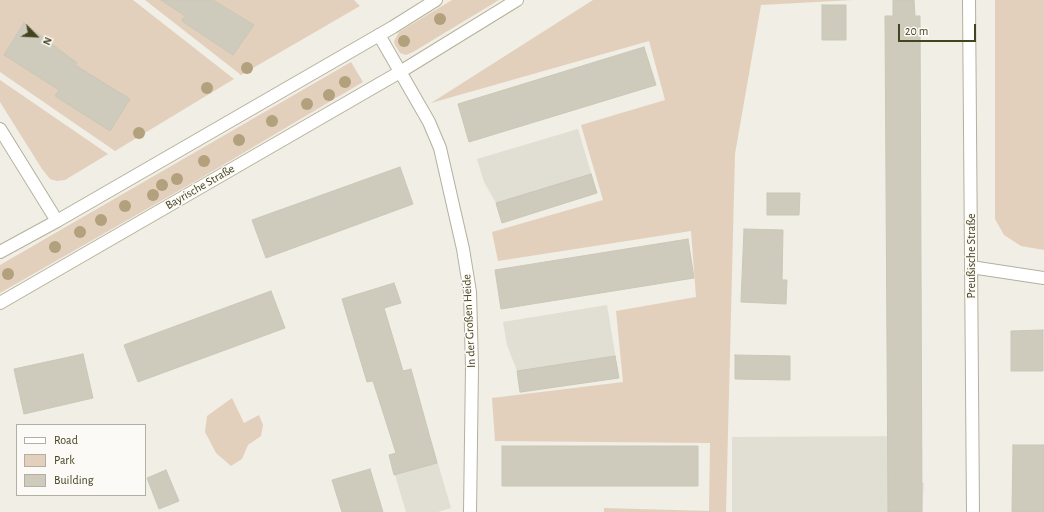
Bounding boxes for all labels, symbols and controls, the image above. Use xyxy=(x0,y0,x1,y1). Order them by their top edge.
north arrow xyxy=(16,16,56,56)
scale bar xyxy=(900,16,978,42)
text: 20 m xyxy=(905,25,928,37)
text: N xyxy=(41,35,54,47)
street label: Bayrische Straße xyxy=(163,161,237,213)
street label: Preußische Straße xyxy=(964,214,978,298)
street label: In der Großen Heide xyxy=(459,274,479,368)
legend xyxy=(16,424,146,496)
text: Road xyxy=(54,434,78,446)
text: Park xyxy=(54,454,75,466)
text: Building xyxy=(54,474,94,486)

